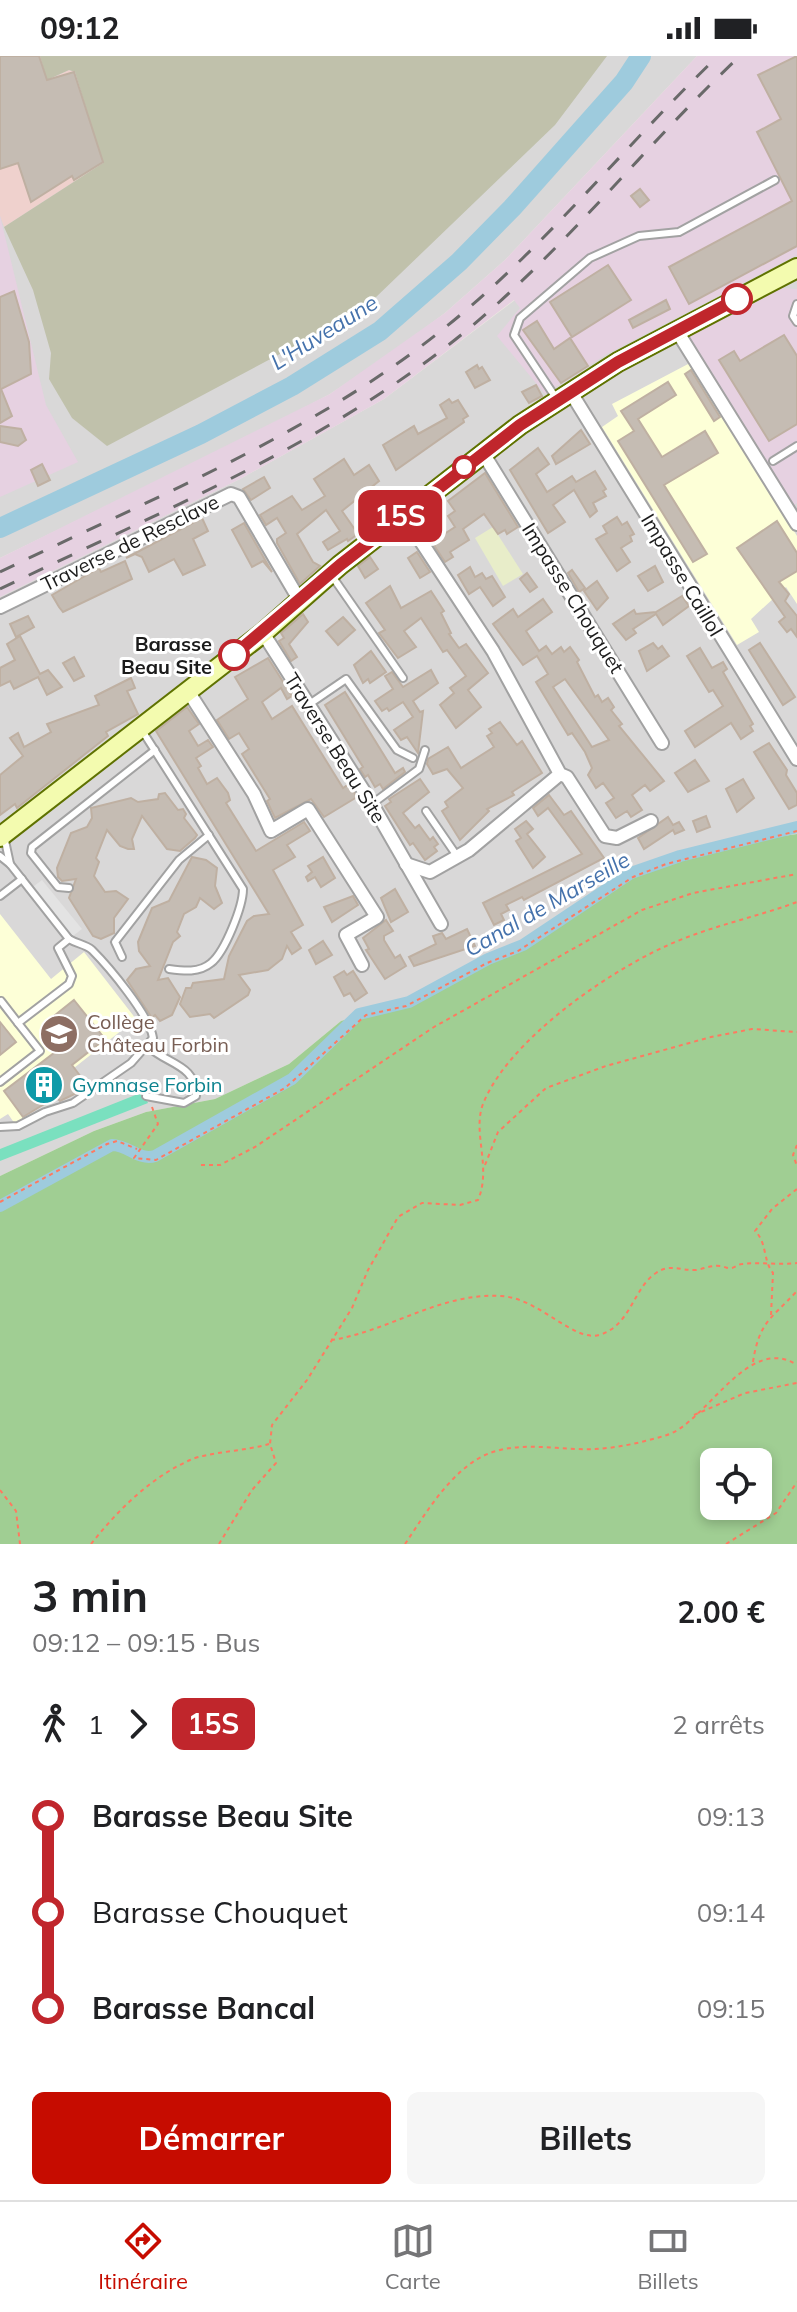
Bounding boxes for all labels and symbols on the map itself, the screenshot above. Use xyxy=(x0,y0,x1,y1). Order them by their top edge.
unlabelled marker xyxy=(722,284,752,314)
water label: L'Huveaune xyxy=(265,288,383,376)
unlabelled marker xyxy=(453,456,475,478)
street label: Traverse de Resclave xyxy=(37,489,223,596)
line badge: 15S xyxy=(354,490,446,542)
street label: Impasse Caillol xyxy=(636,509,729,641)
street label: Impasse Chouquet xyxy=(517,518,630,677)
place label: Barasse Beau Site xyxy=(121,631,212,679)
marker: Barasse Beau Site xyxy=(219,640,249,670)
street label: Traverse Beau Site xyxy=(279,668,392,827)
water label: Canal de Marseille xyxy=(459,845,635,963)
place label: Collège Château Forbin xyxy=(87,1009,229,1057)
school or university icon: Collège Château Forbin xyxy=(38,1013,80,1055)
building icon: Gymnase Forbin xyxy=(23,1064,65,1106)
place label: Gymnase Forbin xyxy=(72,1072,223,1097)

